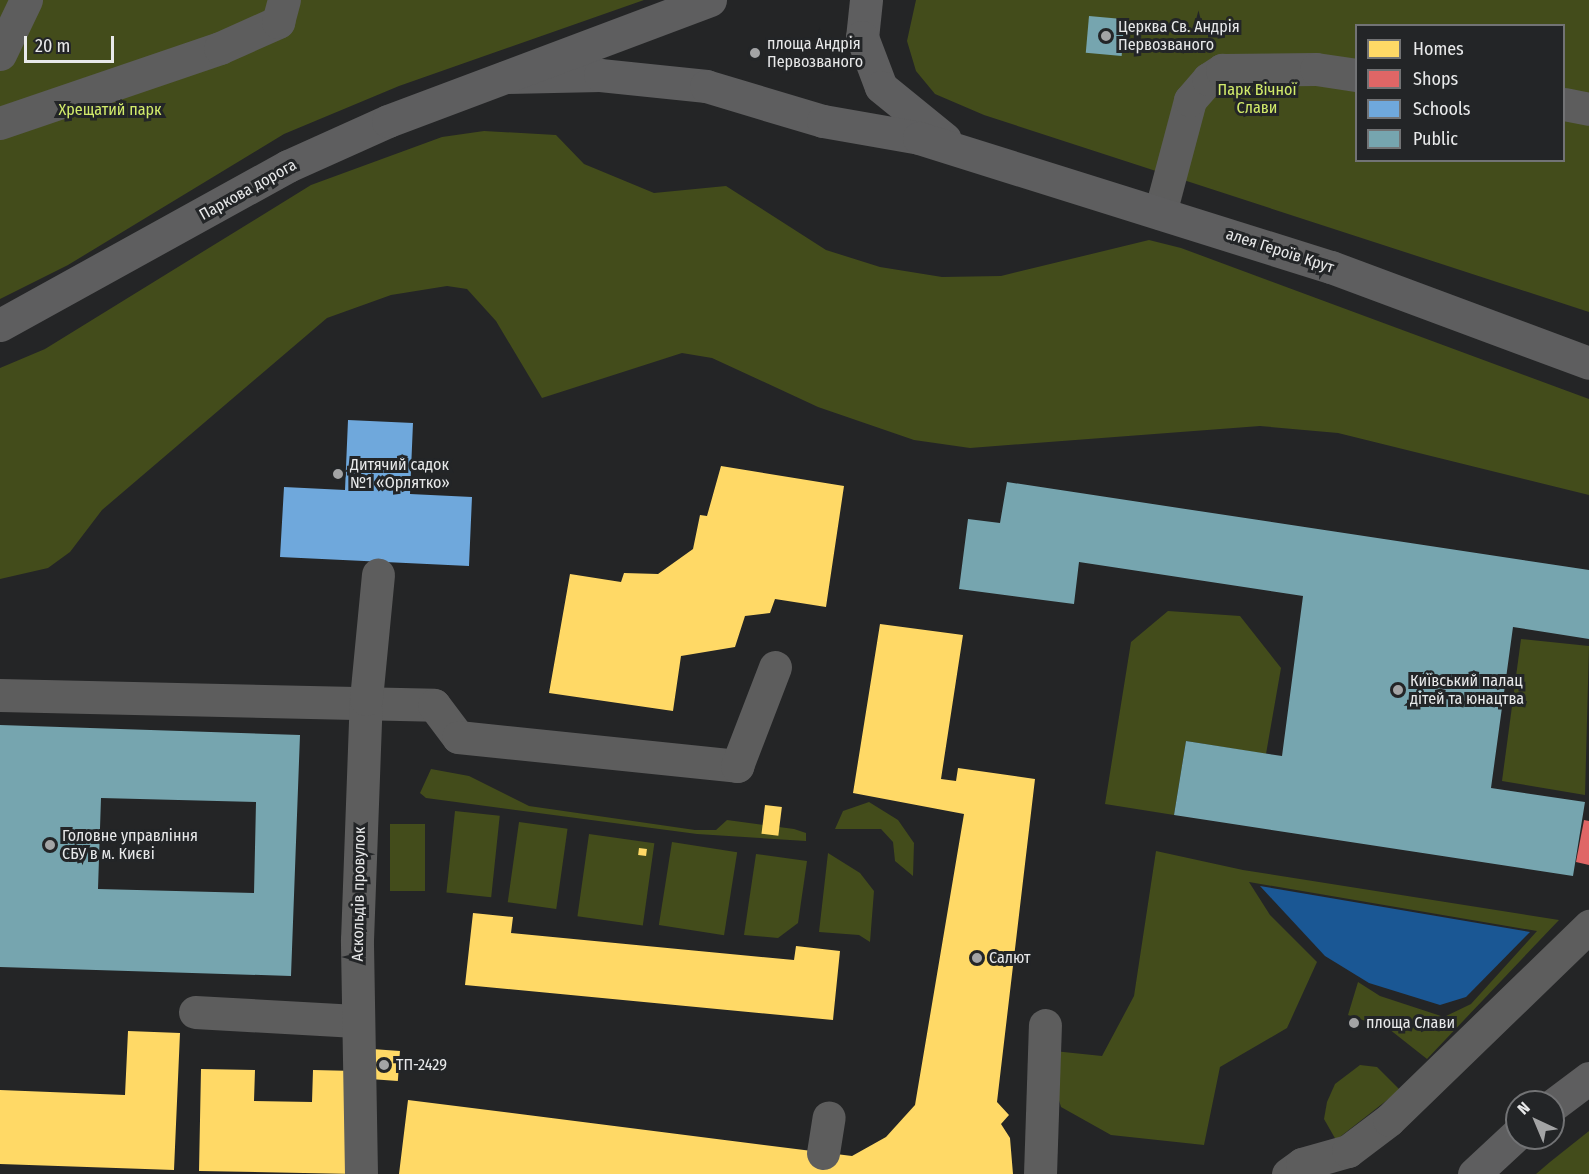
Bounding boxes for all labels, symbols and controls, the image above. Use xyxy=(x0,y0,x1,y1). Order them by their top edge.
place label: Церква Св. Андрія Первозваного xyxy=(1118,17,1240,55)
scale bar xyxy=(27,24,117,62)
legend xyxy=(1355,24,1565,162)
marker: Церква Св. Андрія Первозваного xyxy=(1099,29,1113,43)
place label: площа Андрія Первозваного xyxy=(767,34,863,72)
text: 20 m xyxy=(35,35,70,57)
text: Homes xyxy=(1413,38,1464,60)
marker: площа Андрія Первозваного xyxy=(748,46,762,60)
text: Shops xyxy=(1413,68,1458,90)
park label: Парк Вічної Слави xyxy=(1218,80,1296,118)
text: Schools xyxy=(1413,98,1471,120)
park label: Хрещатий парк xyxy=(58,100,162,120)
text: Public xyxy=(1413,128,1458,150)
street label: Паркова дорога xyxy=(196,155,300,225)
street label: алея Героїв Крут xyxy=(1224,224,1336,278)
place label: Дитячий садок №1 «Орлятко» xyxy=(350,455,450,493)
marker: Дитячий садок №1 «Орлятко» xyxy=(331,467,345,481)
place label: Київський палац дітей та юнацтва xyxy=(1410,671,1524,709)
marker: Київський палац дітей та юнацтва xyxy=(1391,683,1405,697)
place label: Головне управління СБУ в м. Києві xyxy=(62,826,198,864)
street label: Аскольдів провулок xyxy=(348,826,370,962)
marker: Головне управління СБУ в м. Києві xyxy=(43,838,57,852)
place label: Салют xyxy=(989,948,1031,968)
marker: Салют xyxy=(970,951,984,965)
place label: площа Слави xyxy=(1366,1013,1455,1033)
marker: площа Слави xyxy=(1347,1016,1361,1030)
place label: ТП-2429 xyxy=(396,1055,447,1075)
marker: ТП-2429 xyxy=(377,1058,391,1072)
north arrow xyxy=(1505,1090,1565,1150)
text: N xyxy=(1513,1098,1534,1118)

